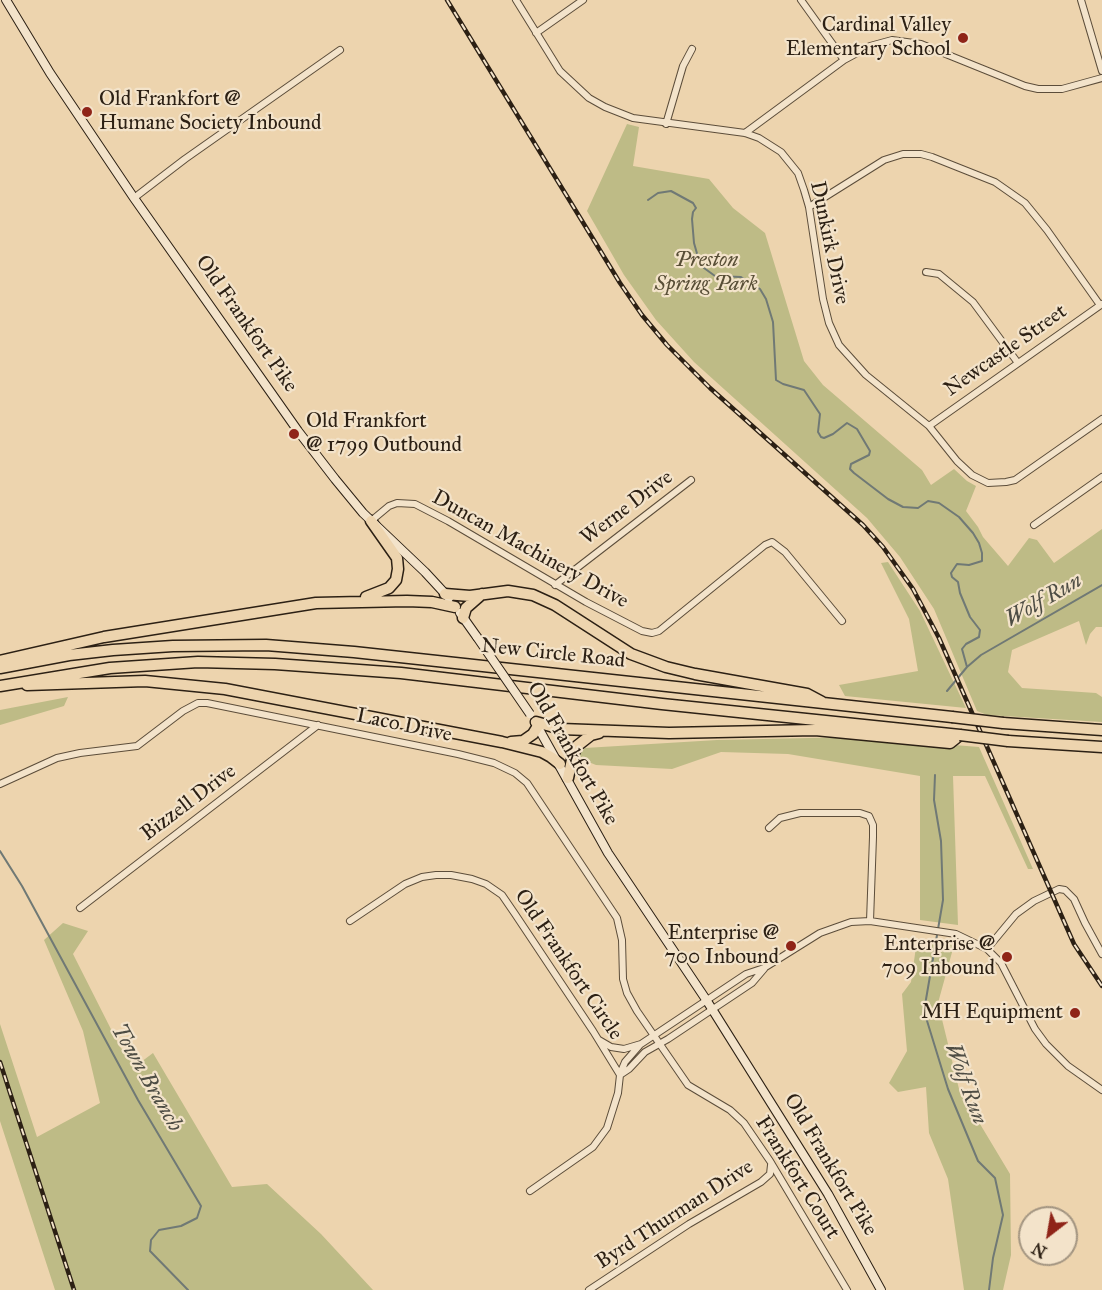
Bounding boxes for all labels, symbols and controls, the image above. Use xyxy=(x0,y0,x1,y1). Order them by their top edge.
place label: Cardinal Valley Elementary School xyxy=(786,13,951,63)
marker: Cardinal Valley Elementary School xyxy=(956,31,970,45)
place label: Old Frankfort @ Humane Society Inbound xyxy=(99,87,322,137)
marker: Old Frankfort @ Humane Society Inbound xyxy=(80,105,94,119)
street label: Dunkirk Drive xyxy=(804,179,854,307)
park label: Preston Spring Park xyxy=(655,248,757,298)
street label: Old Frankfort Pike xyxy=(189,251,303,397)
street label: Newcastle Street xyxy=(940,299,1072,403)
place label: Old Frankfort @ 1799 Outbound xyxy=(306,409,462,459)
marker: Old Frankfort @ 1799 Outbound xyxy=(287,427,301,441)
street label: Werne Drive xyxy=(576,465,678,551)
street label: Duncan Machinery Drive xyxy=(427,486,633,614)
water label: Wolf Run xyxy=(1001,568,1087,634)
street label: New Circle Road xyxy=(480,634,626,674)
street label: Old Frankfort Pike xyxy=(521,678,623,830)
street label: Laco Drive xyxy=(354,704,454,748)
street label: Bizzell Drive xyxy=(137,759,241,847)
street label: Old Frankfort Circle xyxy=(508,885,628,1045)
place label: Enterprise @ 700 Inbound xyxy=(665,921,779,971)
place label: Enterprise @ 709 Inbound xyxy=(881,932,995,982)
marker: Enterprise @ 700 Inbound xyxy=(784,939,798,953)
marker: Enterprise @ 709 Inbound xyxy=(1000,950,1014,964)
place label: MH Equipment xyxy=(921,1000,1063,1026)
marker: MH Equipment xyxy=(1068,1006,1082,1020)
water label: Town Branch xyxy=(105,1019,187,1137)
water label: Wolf Run xyxy=(938,1040,992,1128)
street label: Old Frankfort Pike xyxy=(778,1089,882,1241)
street label: Frankfort Court xyxy=(749,1112,845,1244)
street label: Byrd Thurman Drive xyxy=(592,1155,758,1275)
north arrow xyxy=(1018,1206,1078,1266)
text: N xyxy=(1029,1239,1050,1262)

